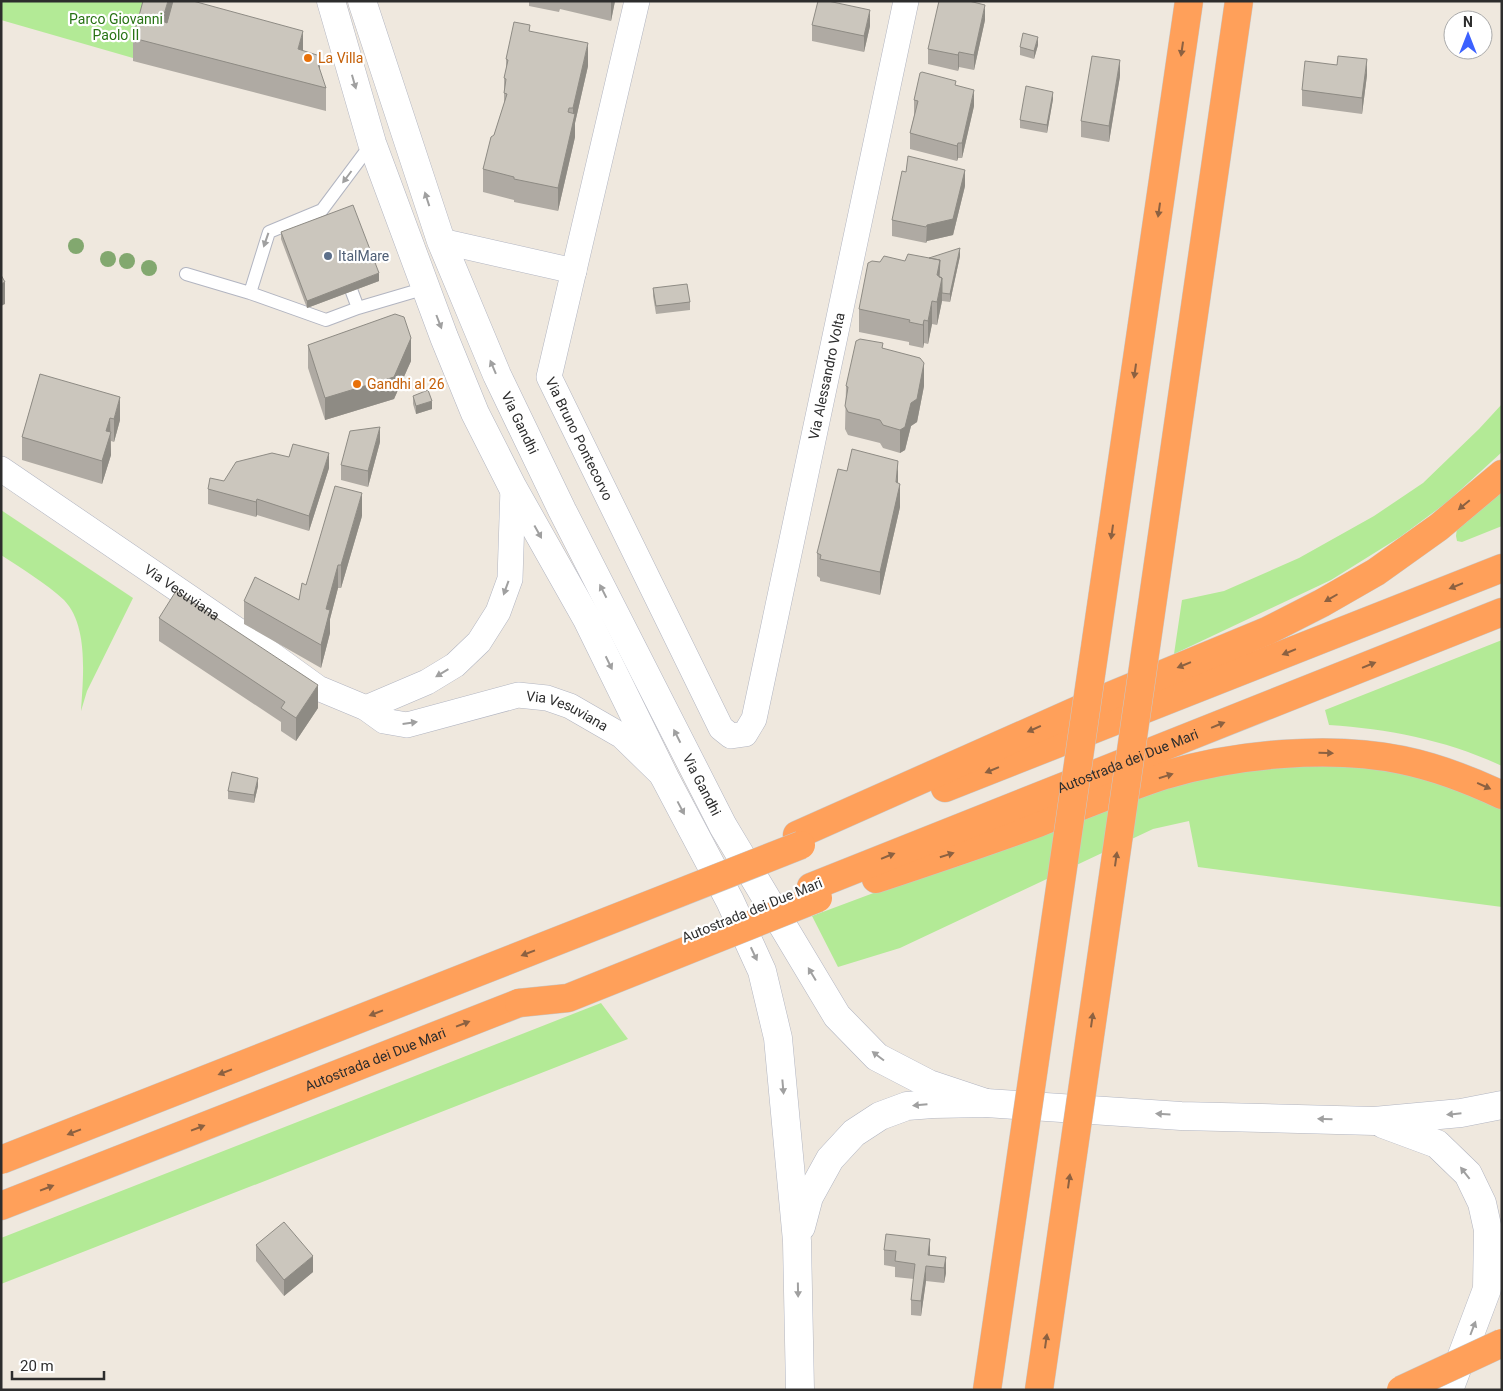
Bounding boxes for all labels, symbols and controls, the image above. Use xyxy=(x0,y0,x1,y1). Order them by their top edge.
north arrow xyxy=(1443,10,1493,60)
park label: Parco Giovanni Paolo II xyxy=(69,11,163,43)
text: N xyxy=(1463,14,1473,30)
one-way arrow xyxy=(1178,42,1186,58)
place label: La Villa xyxy=(318,50,363,66)
marker: La Villa xyxy=(302,52,314,64)
one-way arrow xyxy=(351,74,359,89)
one-way arrow xyxy=(342,170,352,184)
one-way arrow xyxy=(423,192,430,207)
one-way arrow xyxy=(1154,203,1162,219)
one-way arrow xyxy=(262,233,270,248)
place label: ItalMare xyxy=(338,248,389,264)
marker: ItalMare xyxy=(322,250,334,262)
street label: Via Alessandro Volta xyxy=(805,311,848,441)
one-way arrow xyxy=(435,315,443,330)
one-way arrow xyxy=(489,359,497,374)
one-way arrow xyxy=(1131,363,1139,379)
street label: Via Bruno Pontecorvo xyxy=(542,375,616,503)
place label: Gandhi al 26 xyxy=(367,376,445,392)
marker: Gandhi al 26 xyxy=(351,378,363,390)
street label: Via Gandhi xyxy=(498,389,542,457)
one-way arrow xyxy=(1459,499,1471,511)
one-way arrow xyxy=(534,524,542,539)
one-way arrow xyxy=(1108,524,1116,540)
street label: Via Vesuviana xyxy=(141,561,223,624)
one-way arrow xyxy=(502,581,509,596)
one-way arrow xyxy=(1449,582,1464,590)
one-way arrow xyxy=(599,584,607,598)
one-way arrow xyxy=(1325,593,1338,602)
one-way arrow xyxy=(1281,648,1296,656)
one-way arrow xyxy=(605,656,613,670)
one-way arrow xyxy=(1362,660,1376,668)
one-way arrow xyxy=(1176,661,1191,669)
one-way arrow xyxy=(435,668,448,677)
street label: Via Vesuviana xyxy=(525,688,611,734)
one-way arrow xyxy=(403,719,419,727)
one-way arrow xyxy=(1211,720,1225,728)
one-way arrow xyxy=(1027,725,1041,733)
street label: Autostrada dei Due Mari xyxy=(1055,726,1201,796)
one-way arrow xyxy=(673,729,681,743)
one-way arrow xyxy=(1318,750,1334,758)
street label: Via Gandhi xyxy=(680,751,724,818)
one-way arrow xyxy=(984,766,999,774)
one-way arrow xyxy=(1158,771,1173,779)
one-way arrow xyxy=(1477,783,1491,791)
one-way arrow xyxy=(677,801,685,816)
one-way arrow xyxy=(881,851,896,859)
one-way arrow xyxy=(940,851,955,859)
one-way arrow xyxy=(1112,851,1120,867)
street label: Autostrada dei Due Mari xyxy=(679,874,825,946)
one-way arrow xyxy=(750,947,758,961)
one-way arrow xyxy=(520,949,535,957)
one-way arrow xyxy=(808,968,817,981)
one-way arrow xyxy=(369,1009,384,1017)
one-way arrow xyxy=(1089,1011,1097,1027)
one-way arrow xyxy=(456,1020,470,1028)
street label: Autostrada dei Due Mari xyxy=(302,1024,448,1094)
one-way arrow xyxy=(871,1051,885,1061)
one-way arrow xyxy=(217,1068,232,1076)
one-way arrow xyxy=(779,1079,787,1095)
one-way arrow xyxy=(911,1101,927,1109)
one-way arrow xyxy=(1155,1110,1171,1118)
one-way arrow xyxy=(1446,1110,1462,1118)
one-way arrow xyxy=(1317,1115,1333,1123)
one-way arrow xyxy=(191,1124,205,1132)
one-way arrow xyxy=(67,1128,81,1136)
one-way arrow xyxy=(1460,1167,1470,1180)
one-way arrow xyxy=(1066,1172,1074,1188)
one-way arrow xyxy=(39,1184,54,1191)
one-way arrow xyxy=(794,1282,802,1298)
one-way arrow xyxy=(1469,1320,1477,1335)
one-way arrow xyxy=(1043,1333,1051,1349)
scale bar xyxy=(12,1348,105,1380)
text: 20 m xyxy=(20,1357,54,1375)

